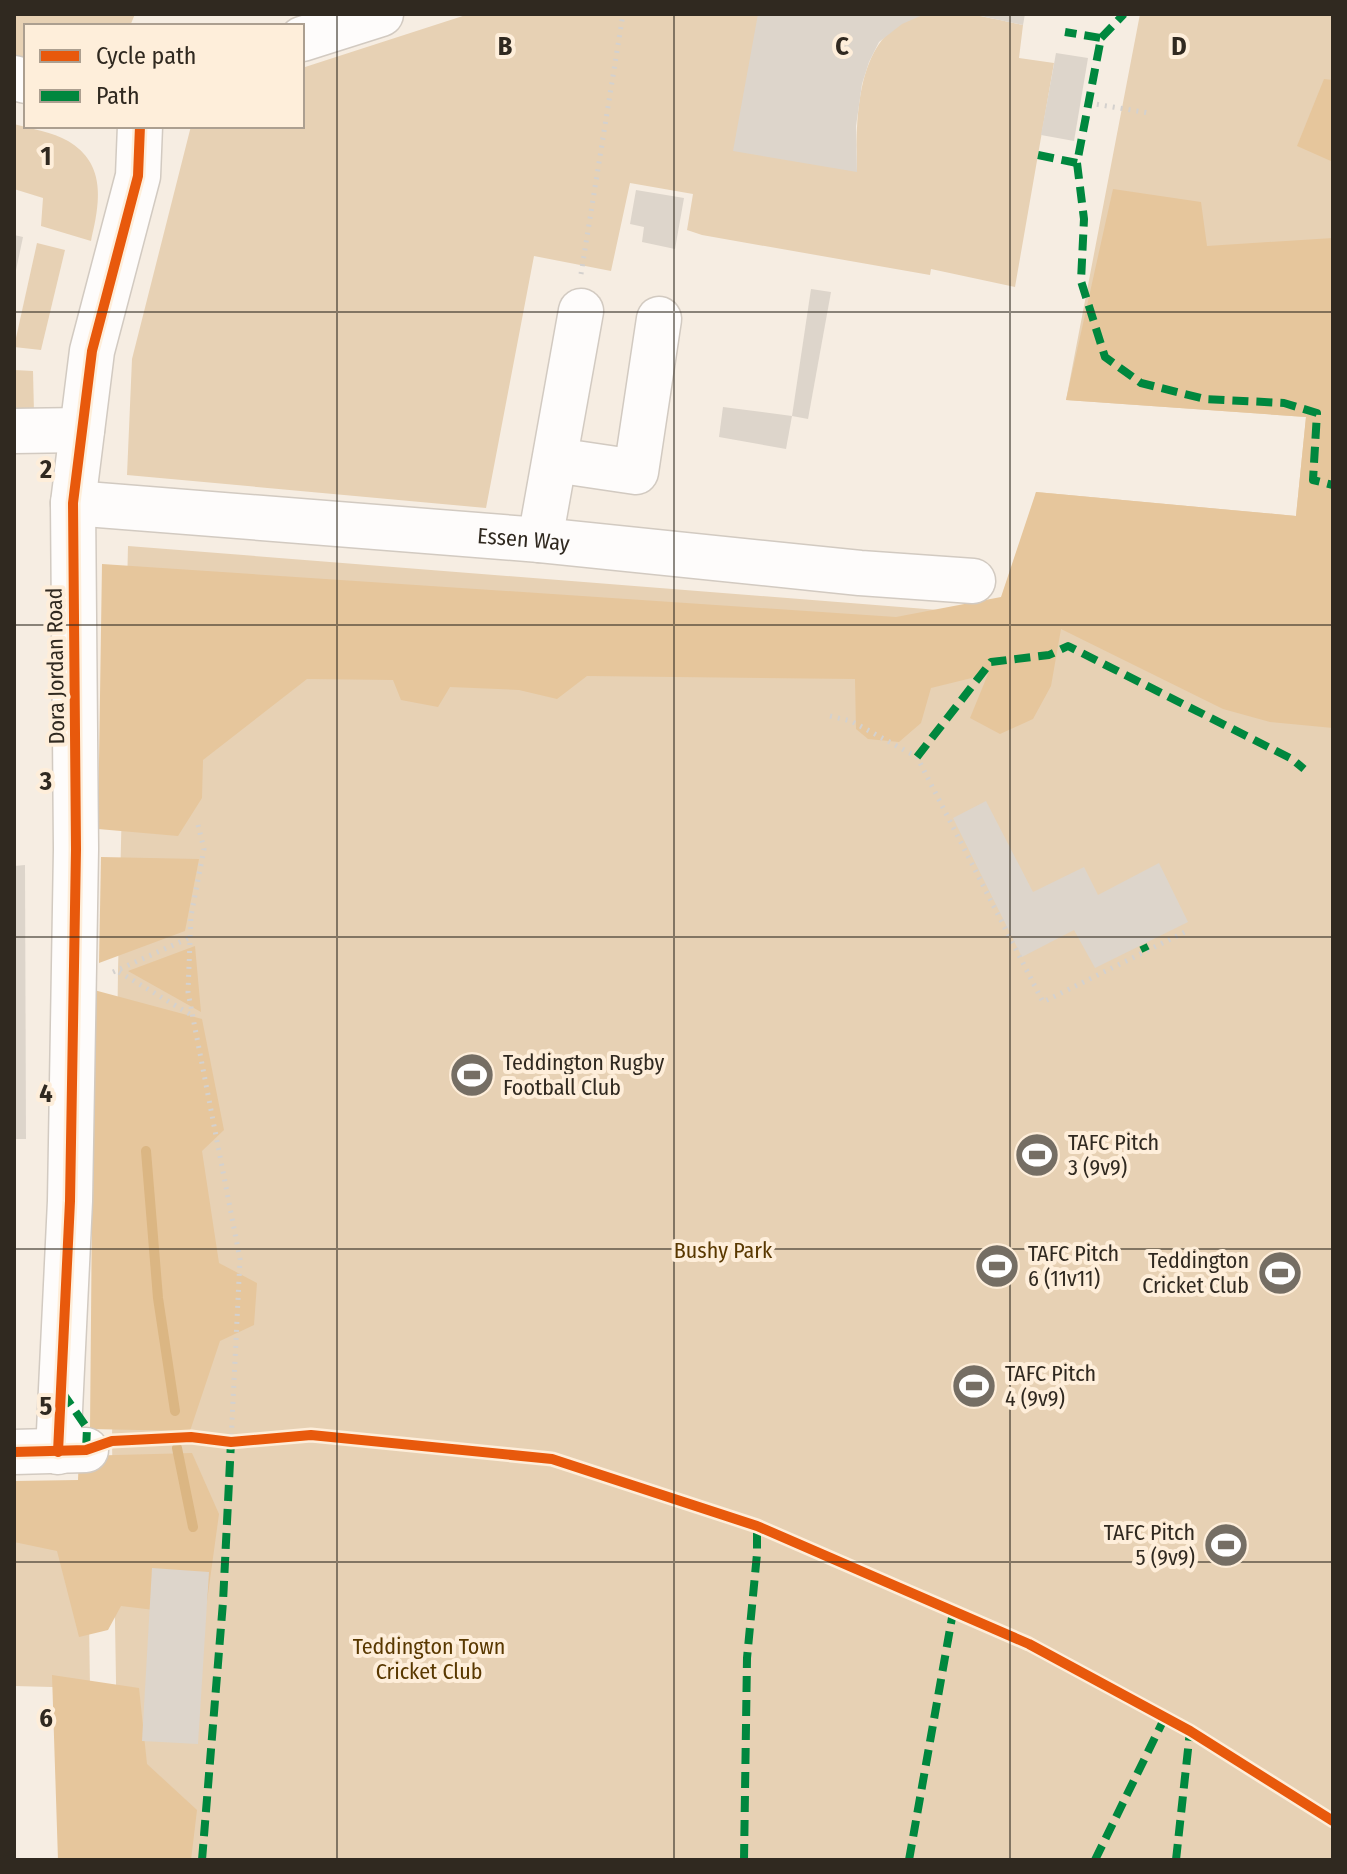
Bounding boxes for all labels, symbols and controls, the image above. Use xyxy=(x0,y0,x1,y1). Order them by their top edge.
legend xyxy=(24,24,304,128)
text: B xyxy=(498,31,513,62)
text: C xyxy=(835,31,849,62)
text: D xyxy=(1171,31,1187,62)
text: Cycle path xyxy=(96,42,196,70)
text: Path xyxy=(96,82,140,110)
text: 1 xyxy=(41,141,52,172)
text: 2 xyxy=(39,454,52,485)
street label: Essen Way xyxy=(476,522,571,557)
street label: Dora Jordan Road xyxy=(41,587,70,745)
text: 3 xyxy=(39,766,52,797)
place label: Teddington Rugby Football Club xyxy=(503,1049,665,1101)
sports icon: Teddington Rugby Football Club xyxy=(448,1051,496,1099)
text: 4 xyxy=(39,1078,53,1109)
place label: TAFC Pitch 3 (9v9) xyxy=(1068,1129,1159,1181)
sports icon: TAFC Pitch 3 (9v9) xyxy=(1013,1131,1061,1179)
park label: Bushy Park xyxy=(674,1237,773,1264)
place label: TAFC Pitch 6 (11v11) xyxy=(1028,1240,1119,1292)
sports icon: TAFC Pitch 6 (11v11) xyxy=(973,1242,1021,1290)
place label: Teddington Cricket Club xyxy=(1142,1247,1249,1299)
sports icon: Teddington Cricket Club xyxy=(1256,1249,1304,1297)
place label: TAFC Pitch 4 (9v9) xyxy=(1005,1360,1096,1412)
sports icon: TAFC Pitch 4 (9v9) xyxy=(950,1362,998,1410)
text: 5 xyxy=(40,1391,53,1422)
place label: TAFC Pitch 5 (9v9) xyxy=(1104,1519,1195,1571)
sports icon: TAFC Pitch 5 (9v9) xyxy=(1202,1521,1250,1569)
park label: Teddington Town Cricket Club xyxy=(353,1633,505,1685)
text: 6 xyxy=(39,1703,53,1734)

